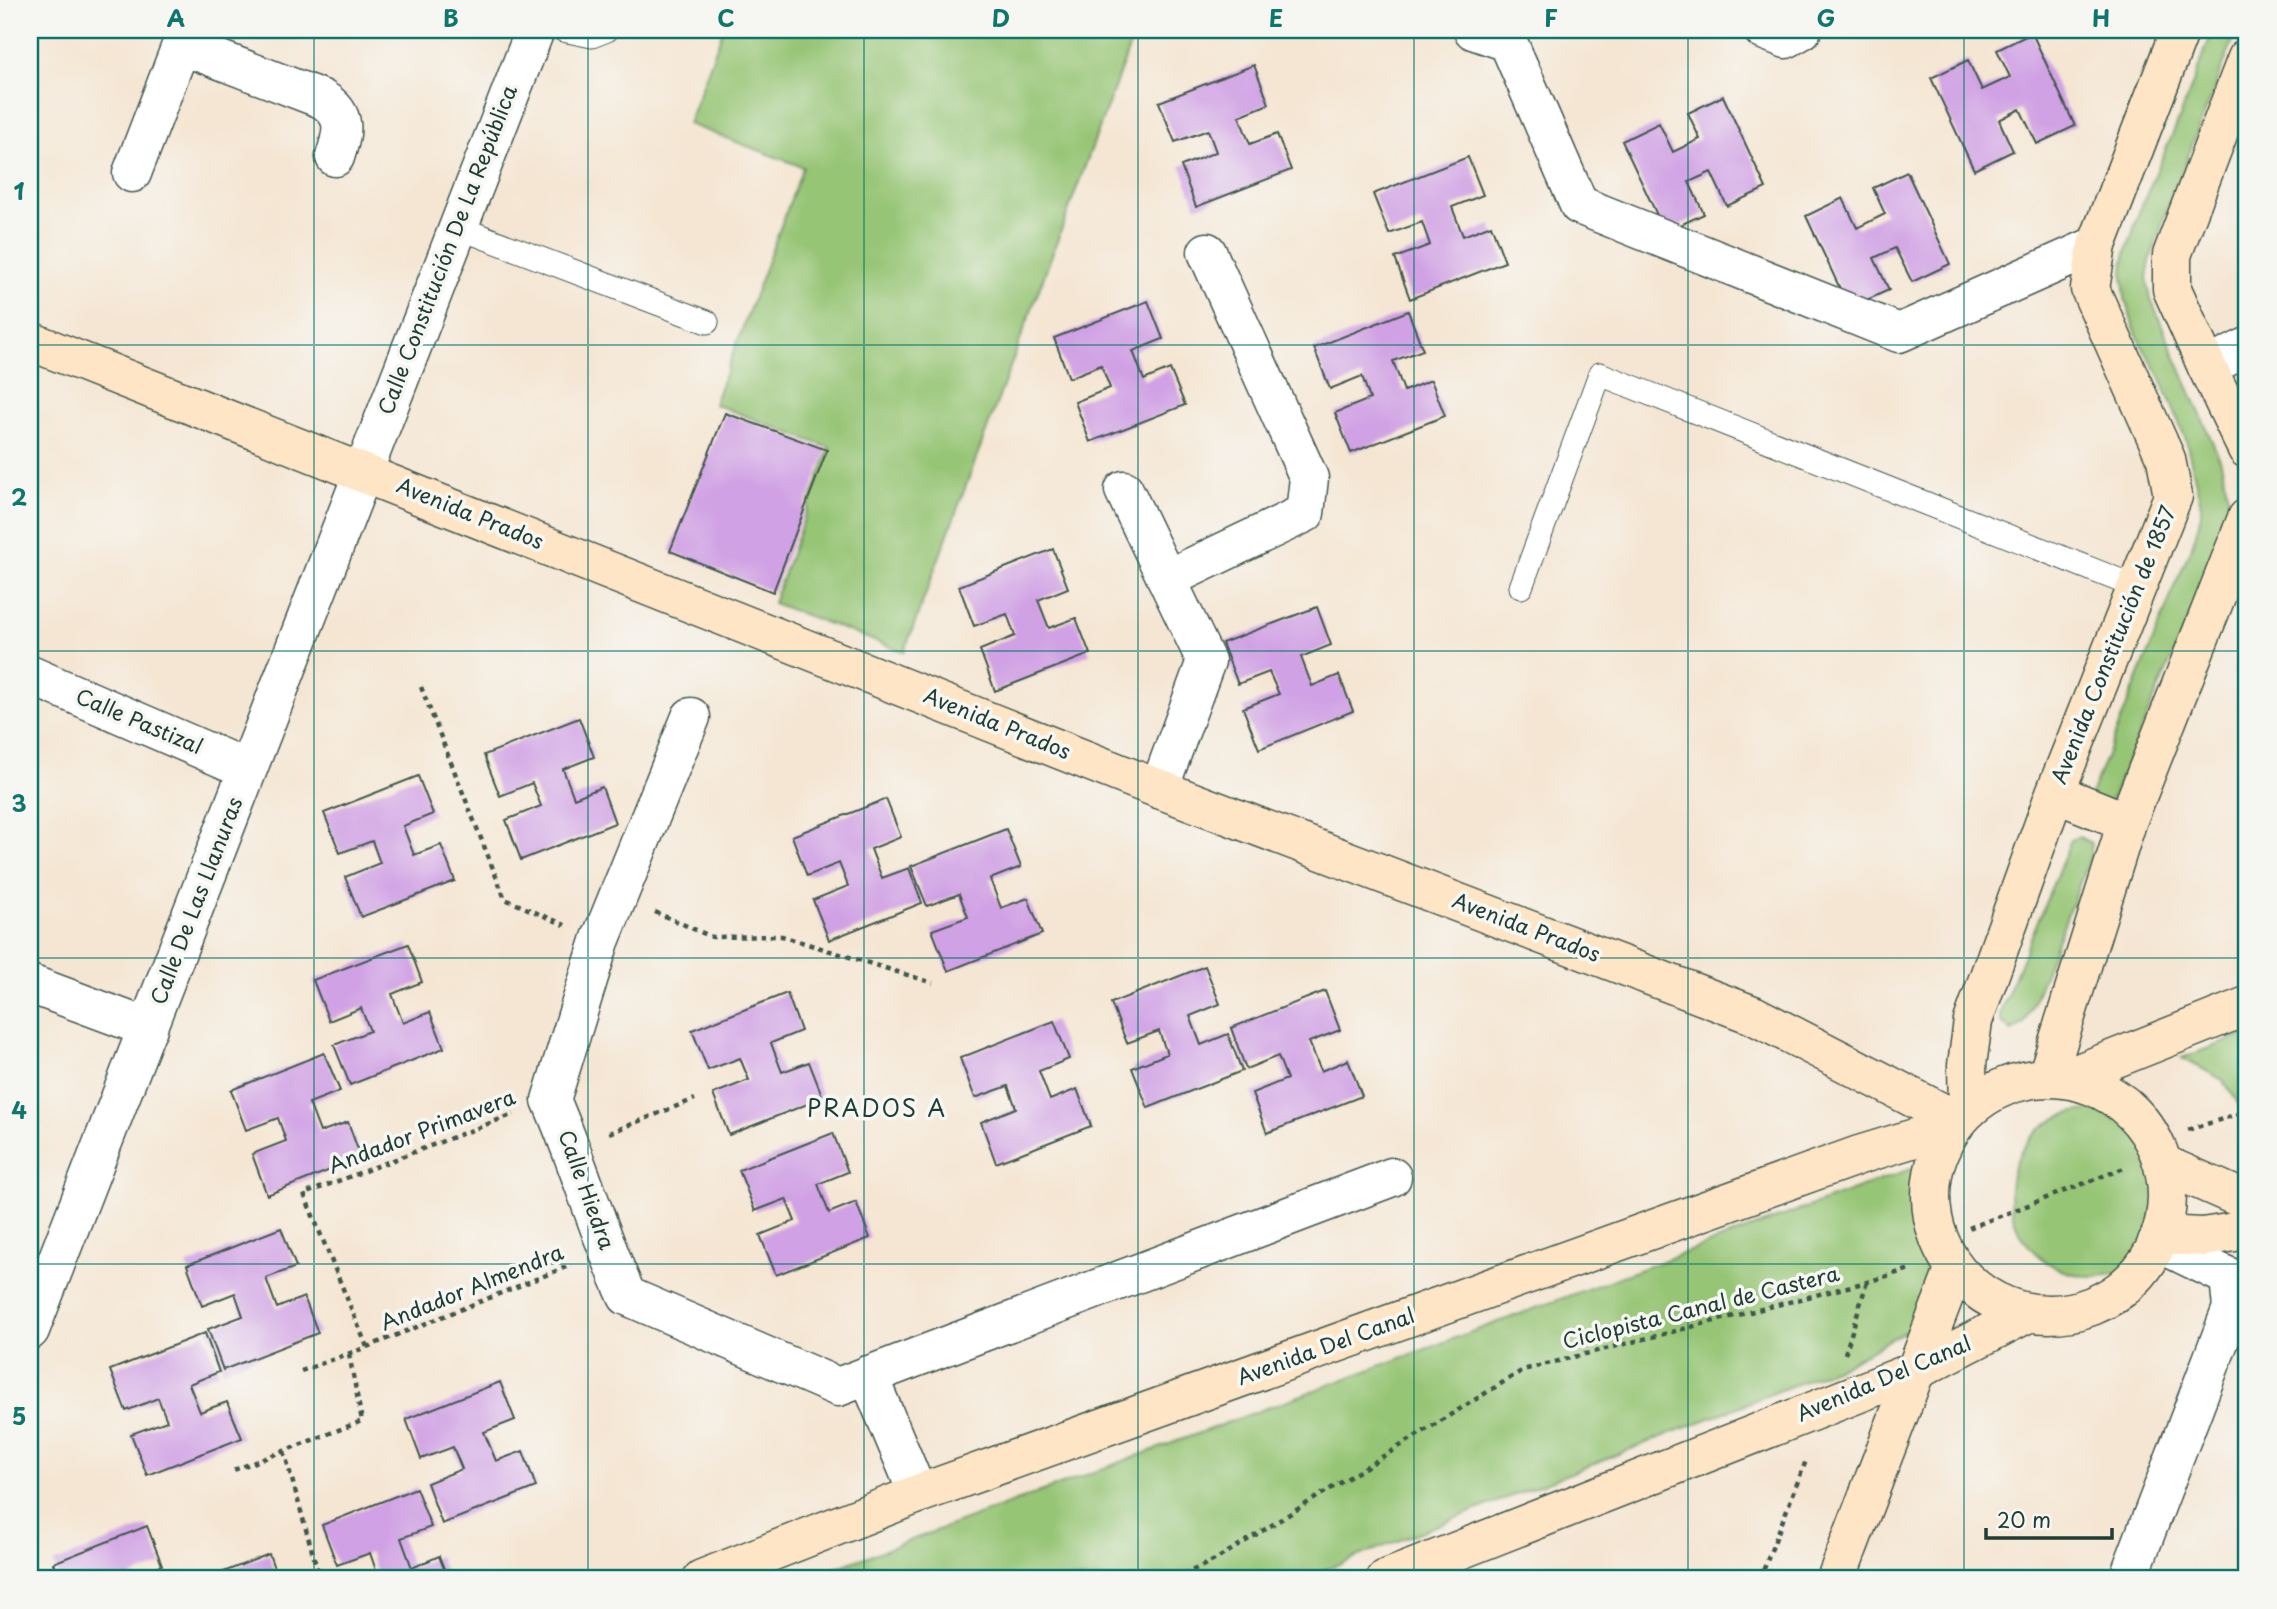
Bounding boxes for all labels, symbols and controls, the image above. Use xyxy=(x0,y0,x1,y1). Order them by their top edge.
text: A xyxy=(167,0,185,35)
text: B xyxy=(443,0,459,35)
text: C xyxy=(717,0,735,35)
text: D xyxy=(992,0,1010,35)
text: E xyxy=(1269,0,1283,35)
text: F xyxy=(1544,0,1558,35)
text: G xyxy=(1817,0,1835,35)
text: H xyxy=(2092,0,2110,35)
street label: Calle Constitución De La República xyxy=(368,79,524,419)
text: 1 xyxy=(14,173,25,208)
street label: Avenida Prados xyxy=(392,468,549,556)
text: 2 xyxy=(11,479,27,514)
street label: Avenida Constitución de 1857 xyxy=(2042,500,2183,788)
street label: Avenida Prados xyxy=(919,678,1076,766)
street label: Calle Pastizal xyxy=(71,679,208,761)
text: 3 xyxy=(11,785,27,820)
street label: Calle De Las Llanuras xyxy=(141,792,249,1009)
street label: Avenida Prados xyxy=(1448,883,1605,969)
street label: Andador Primavera xyxy=(323,1080,520,1181)
district label: PRADOS A xyxy=(807,1090,947,1125)
text: 4 xyxy=(11,1092,27,1127)
street label: Calle Hiedra xyxy=(551,1125,625,1254)
street label: Andador Almendra xyxy=(375,1235,568,1337)
street label: Ciclopista Canal de Castera xyxy=(1559,1256,1843,1356)
street label: Avenida Del Canal xyxy=(1232,1298,1419,1392)
street label: Avenida Del Canal xyxy=(1791,1326,1975,1428)
text: 5 xyxy=(12,1398,26,1433)
scale bar xyxy=(1986,1497,2112,1541)
text: 20 m xyxy=(1997,1503,2051,1535)

